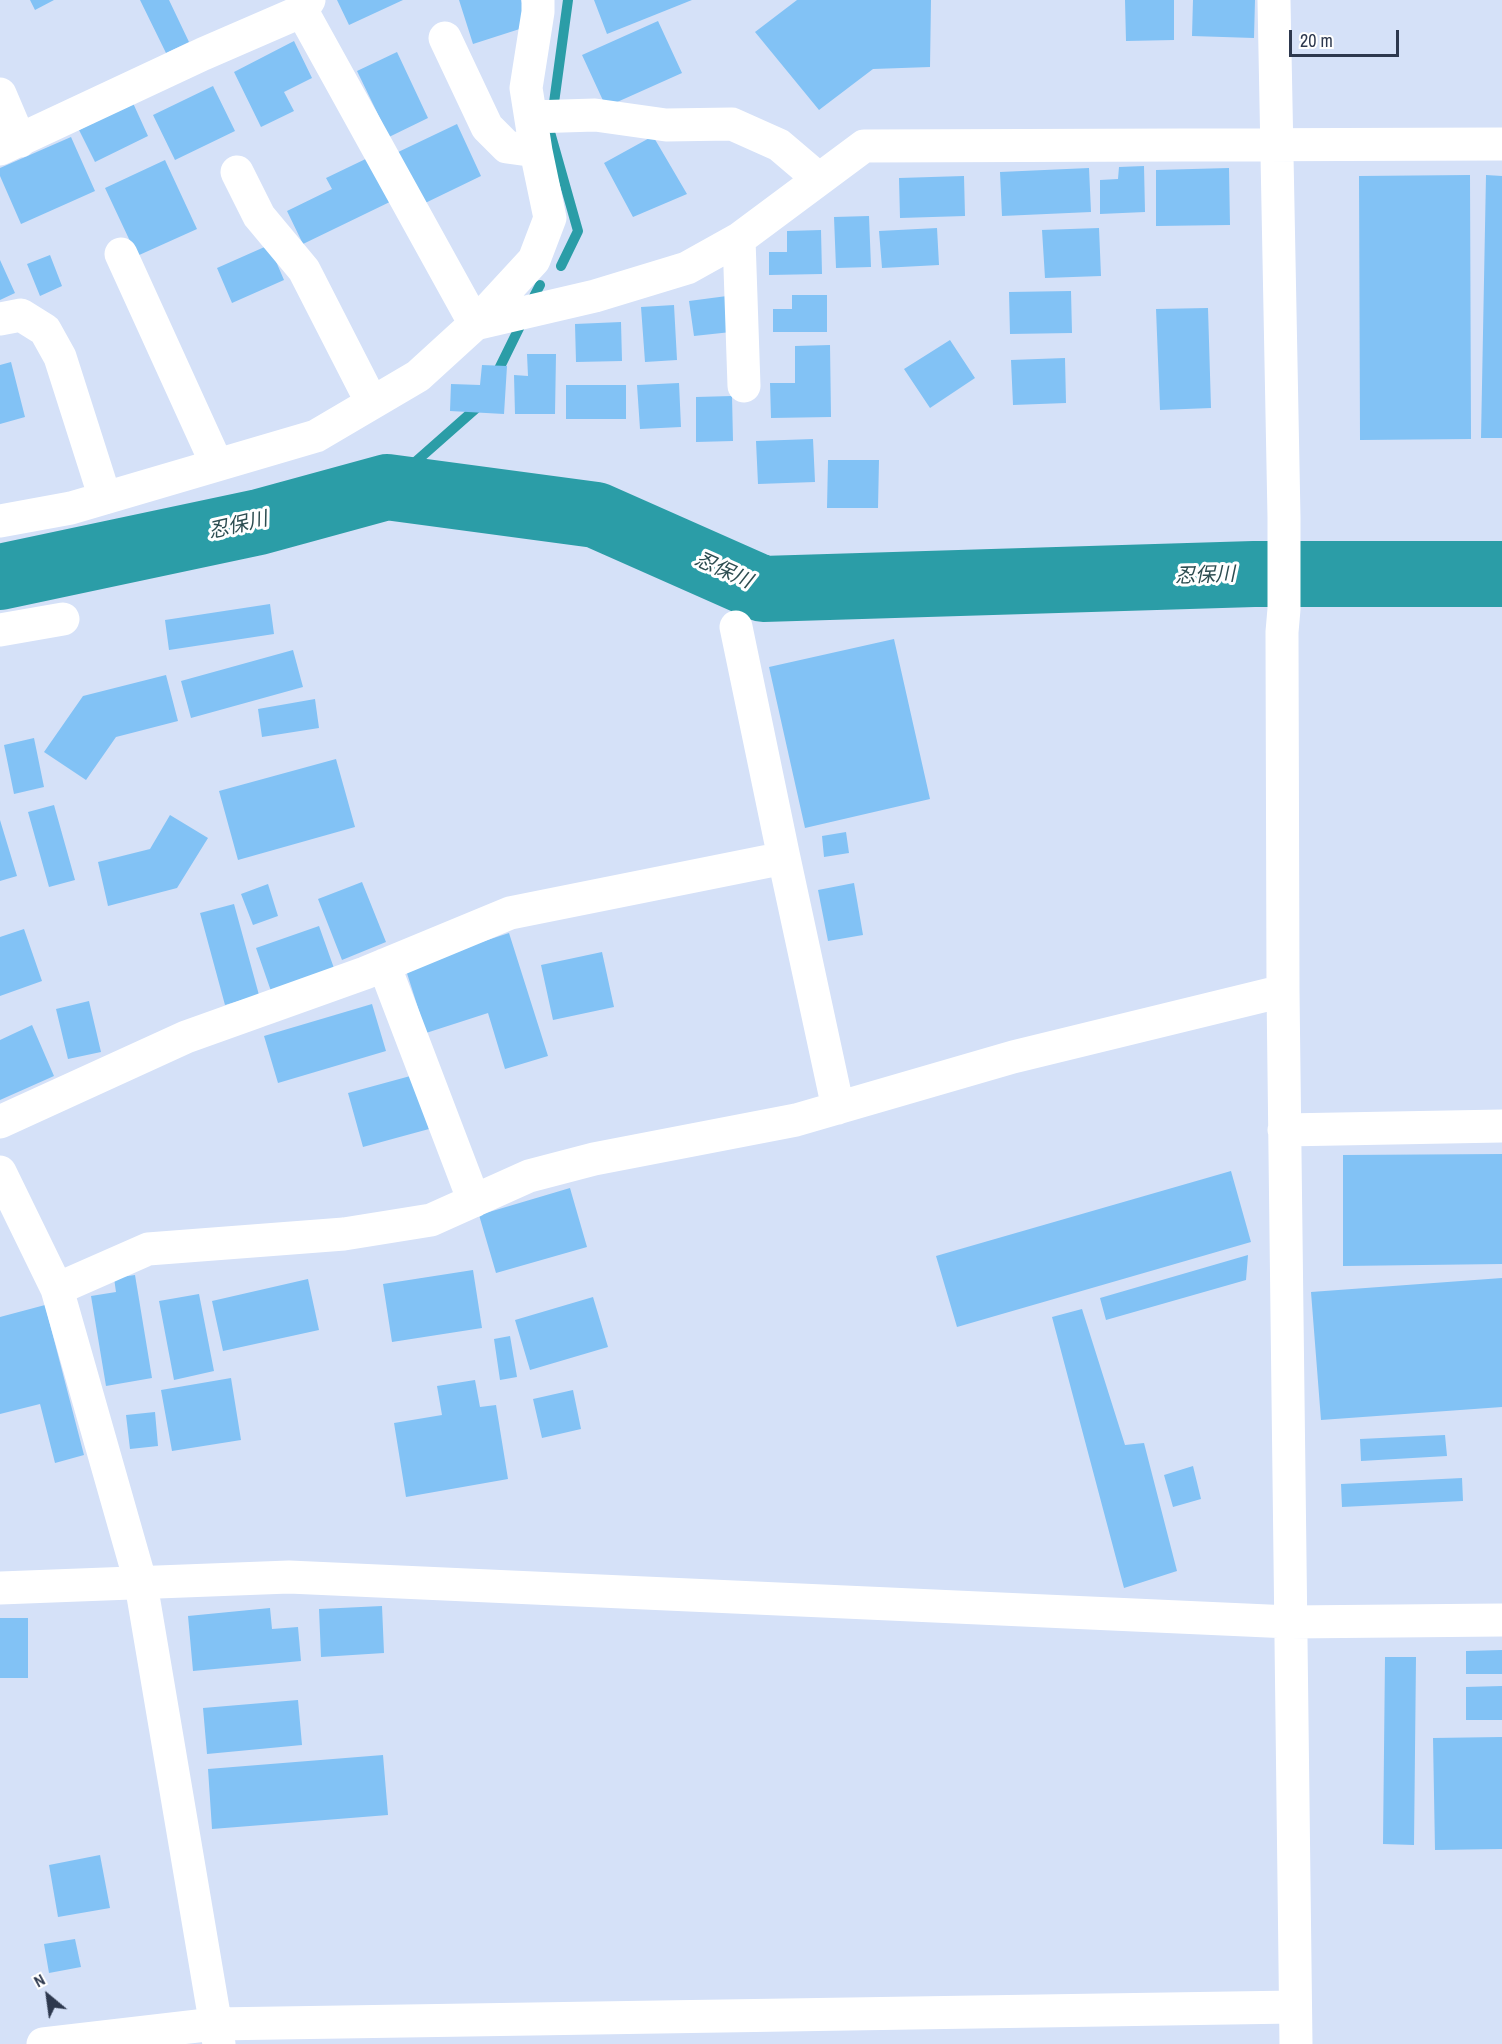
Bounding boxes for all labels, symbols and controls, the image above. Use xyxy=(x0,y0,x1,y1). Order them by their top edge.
scale bar xyxy=(1292,18,1402,56)
text: 20 m xyxy=(1300,28,1333,53)
water label: 忍保川 xyxy=(206,508,270,544)
water label: 忍保川 xyxy=(691,548,755,594)
water label: 忍保川 xyxy=(1175,563,1235,589)
north arrow xyxy=(18,1966,78,2026)
text: N xyxy=(30,1968,49,1992)

